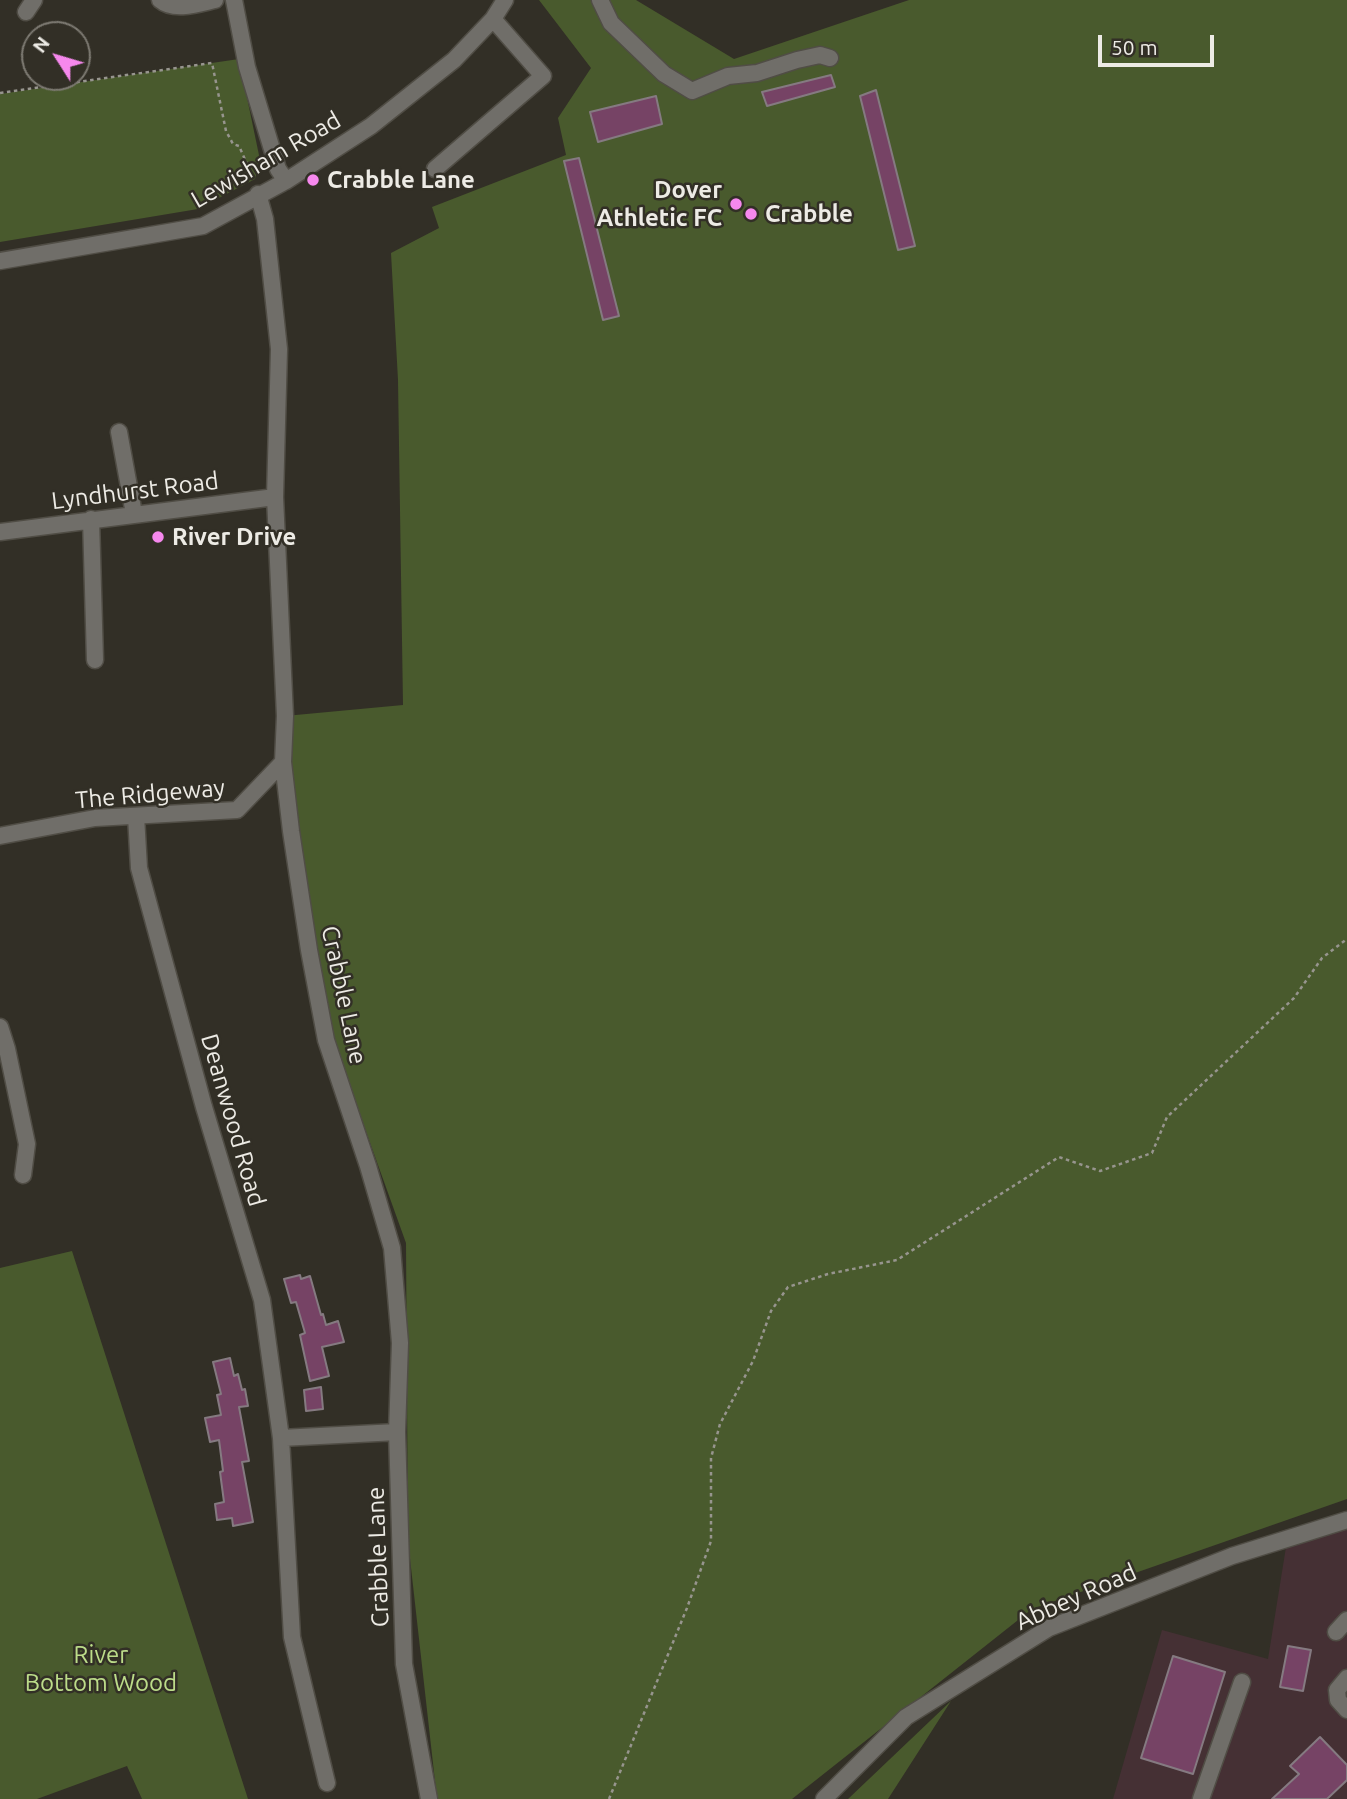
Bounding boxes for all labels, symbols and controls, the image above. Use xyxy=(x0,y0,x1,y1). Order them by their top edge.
north arrow xyxy=(21,21,91,91)
scale bar xyxy=(1102,21,1218,65)
text: N xyxy=(28,32,54,57)
text: 50 m xyxy=(1111,35,1158,59)
street label: Lewisham Road xyxy=(186,106,346,214)
place label: Crabble Lane xyxy=(327,166,475,194)
marker: Crabble Lane xyxy=(305,172,321,188)
place label: Dover Athletic FC xyxy=(596,176,722,232)
marker: Dover Athletic FC xyxy=(728,196,744,212)
place label: Crabble xyxy=(765,200,853,228)
marker: Crabble xyxy=(743,206,759,222)
street label: Lyndhurst Road xyxy=(50,466,220,516)
place label: River Drive xyxy=(172,523,296,551)
marker: River Drive xyxy=(150,529,166,545)
street label: The Ridgeway xyxy=(74,773,226,815)
street label: Crabble Lane xyxy=(315,923,373,1067)
street label: Deanwood Road xyxy=(195,1031,271,1209)
street label: Crabble Lane xyxy=(361,1486,395,1628)
street label: Abbey Road xyxy=(1011,1558,1141,1636)
park label: River Bottom Wood xyxy=(25,1641,177,1697)

